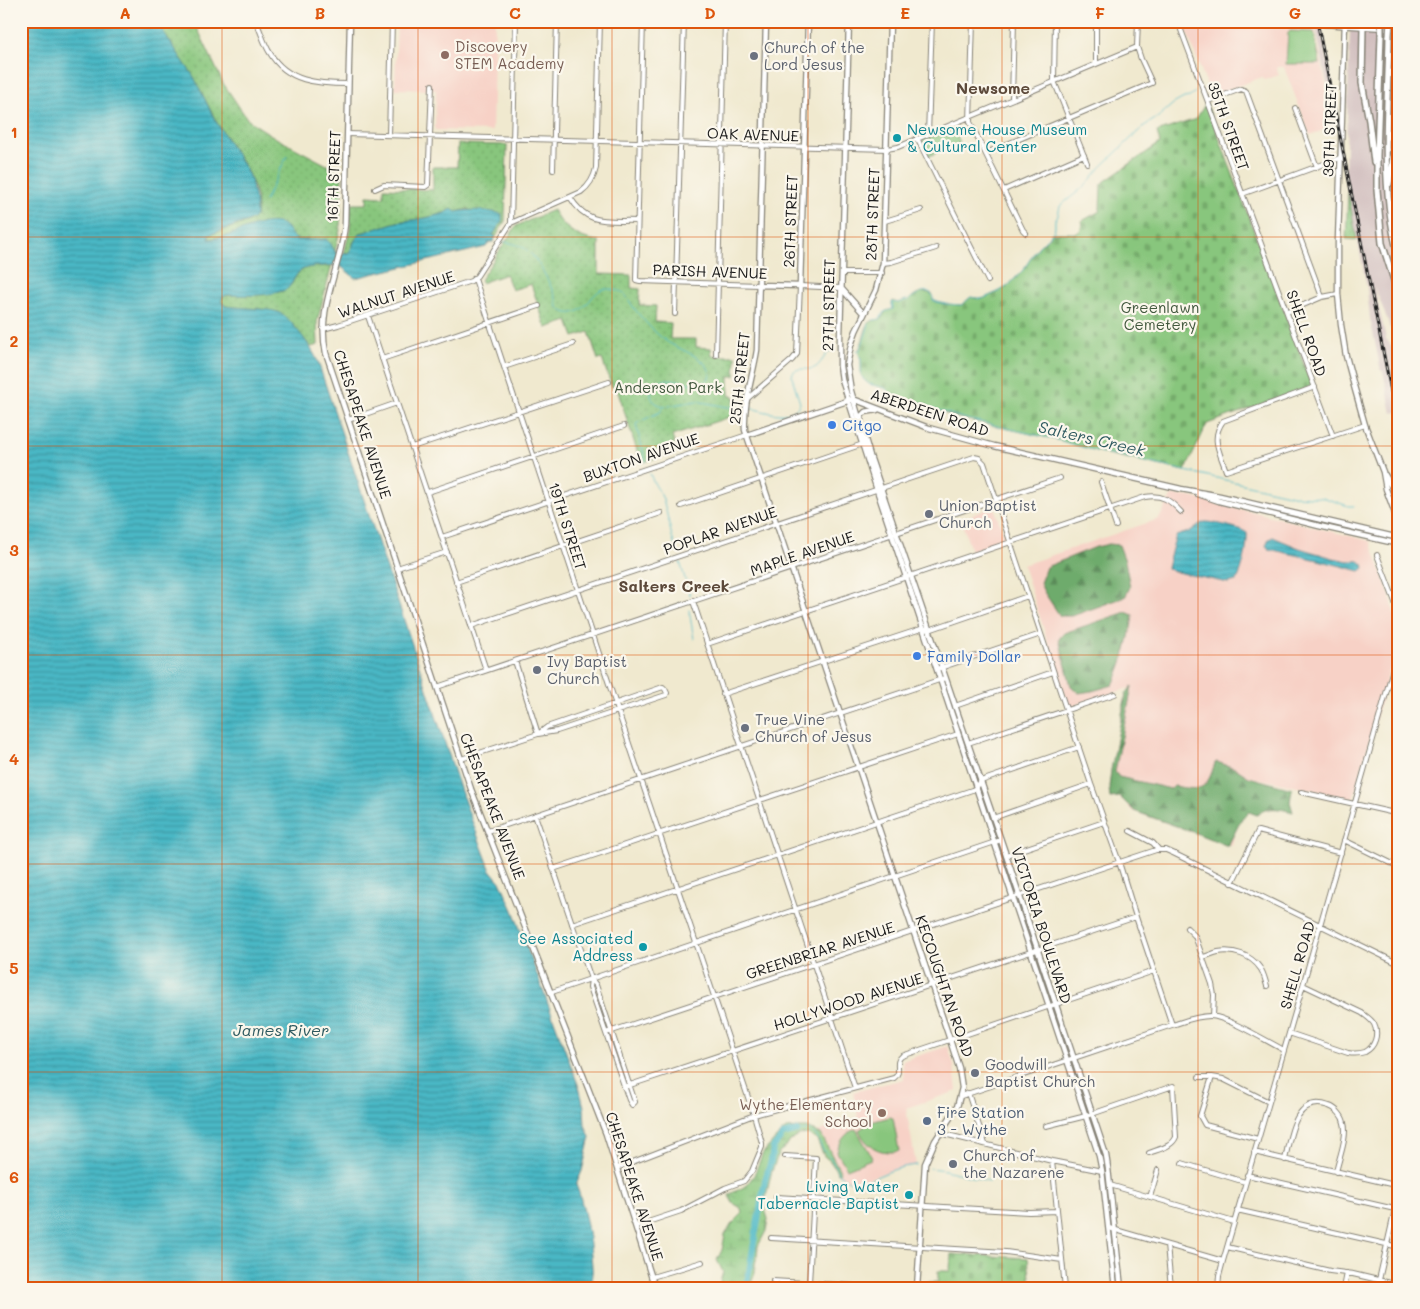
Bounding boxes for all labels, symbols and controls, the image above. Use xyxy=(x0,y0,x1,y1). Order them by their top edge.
text: A xyxy=(119,2,131,23)
text: B xyxy=(315,2,325,23)
text: C xyxy=(509,2,521,23)
text: D xyxy=(704,2,716,23)
text: E xyxy=(900,2,910,23)
text: F xyxy=(1095,2,1105,23)
text: G xyxy=(1289,2,1301,23)
place label: Discovery STEM Academy xyxy=(455,36,564,73)
place label: Church of the Lord Jesus xyxy=(764,37,865,74)
marker: Discovery STEM Academy xyxy=(439,49,451,61)
marker: Church of the Lord Jesus xyxy=(748,50,760,62)
district label: Newsome xyxy=(956,77,1030,98)
street label: 35TH STREET xyxy=(1204,79,1254,173)
street label: 39TH STREET xyxy=(1317,83,1341,177)
place label: Newsome House Museum & Cultural Center xyxy=(907,119,1087,156)
text: 1 xyxy=(10,121,18,142)
street label: OAK AVENUE xyxy=(707,122,800,146)
street label: 16TH STREET xyxy=(321,130,345,222)
marker: Newsome House Museum & Cultural Center xyxy=(891,132,903,144)
street label: 28TH STREET xyxy=(860,167,884,261)
street label: 26TH STREET xyxy=(778,174,802,268)
street label: PARISH AVENUE xyxy=(652,259,768,283)
street label: 27TH STREET xyxy=(817,259,839,351)
street label: WALNUT AVENUE xyxy=(335,266,457,322)
street label: SHELL ROAD xyxy=(1282,287,1332,379)
park label: Greenlawn Cemetery xyxy=(1121,297,1199,334)
text: 2 xyxy=(10,330,19,351)
street label: 25TH STREET xyxy=(724,331,754,425)
street label: CHESAPEAKE AVENUE xyxy=(329,347,397,501)
park label: Anderson Park xyxy=(614,377,722,397)
street label: ABERDEEN ROAD xyxy=(868,383,992,441)
place label: Citgo xyxy=(842,415,882,435)
water label: Salters Creek xyxy=(1037,416,1148,461)
marker: Citgo xyxy=(826,419,838,431)
street label: BUXTON AVENUE xyxy=(580,428,702,486)
street label: 19TH STREET xyxy=(544,479,592,573)
place label: Union Baptist Church xyxy=(939,495,1037,532)
street label: POPLAR AVENUE xyxy=(661,501,780,559)
marker: Union Baptist Church xyxy=(923,508,935,520)
street label: MAPLE AVENUE xyxy=(747,526,857,580)
text: 3 xyxy=(9,539,19,560)
district label: Salters Creek xyxy=(619,575,729,596)
place label: Family Dollar xyxy=(927,646,1021,666)
marker: Family Dollar xyxy=(911,650,923,662)
place label: Ivy Baptist Church xyxy=(547,651,627,688)
marker: Ivy Baptist Church xyxy=(531,664,543,676)
place label: True Vine Church of Jesus xyxy=(755,709,872,746)
marker: True Vine Church of Jesus xyxy=(739,722,751,734)
street label: CHESAPEAKE AVENUE xyxy=(456,730,530,883)
text: 4 xyxy=(9,748,19,769)
street label: VICTORIA BOULEVARD xyxy=(1007,844,1077,1006)
street label: KECOUGHTAN ROAD xyxy=(911,912,979,1060)
street label: GREENBRIAR AVENUE xyxy=(743,916,897,984)
street label: SHELL ROAD xyxy=(1275,919,1319,1011)
place label: See Associated Address xyxy=(519,928,633,965)
marker: See Associated Address xyxy=(637,941,649,953)
text: 5 xyxy=(9,957,19,978)
street label: HOLLYWOOD AVENUE xyxy=(771,967,926,1035)
water label: James River xyxy=(233,1019,329,1040)
place label: Goodwill Baptist Church xyxy=(985,1054,1095,1091)
marker: Goodwill Baptist Church xyxy=(969,1067,981,1079)
place label: Wythe Elementary School xyxy=(739,1094,872,1131)
place label: Fire Station 3 - Wythe xyxy=(937,1102,1024,1139)
marker: Wythe Elementary School xyxy=(876,1107,888,1119)
street label: CHESAPEAKE AVENUE xyxy=(601,1109,669,1263)
marker: Fire Station 3 - Wythe xyxy=(921,1115,933,1127)
place label: Church of the Nazarene xyxy=(963,1145,1065,1182)
marker: Church of the Nazarene xyxy=(947,1158,959,1170)
text: 6 xyxy=(9,1166,19,1187)
place label: Living Water Tabernacle Baptist xyxy=(758,1176,899,1213)
marker: Living Water Tabernacle Baptist xyxy=(903,1189,915,1201)

